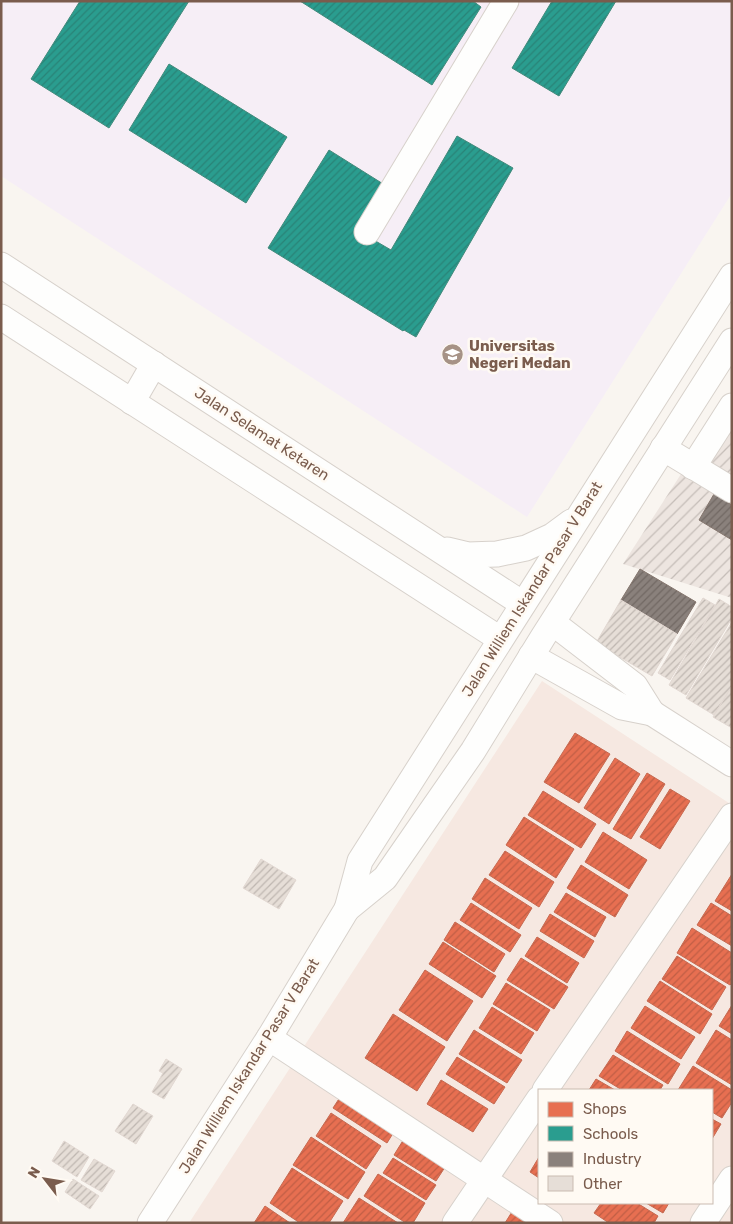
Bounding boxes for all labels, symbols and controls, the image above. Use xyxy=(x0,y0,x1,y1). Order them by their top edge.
place label: Universitas Negeri Medan xyxy=(469,337,571,372)
school or university icon: Universitas Negeri Medan xyxy=(441,343,465,367)
street label: Jalan Selamat Ketaren xyxy=(191,384,333,484)
street label: Jalan Williem Iskandar Pasar V Barat xyxy=(458,478,606,700)
street label: Jalan Williem Iskandar Pasar V Barat xyxy=(175,955,323,1177)
legend xyxy=(538,1089,713,1204)
text: Shops xyxy=(583,1100,627,1118)
text: Schools xyxy=(583,1125,639,1143)
text: Industry xyxy=(583,1150,642,1168)
north arrow xyxy=(20,1154,70,1204)
text: N xyxy=(24,1164,44,1181)
text: Other xyxy=(583,1175,623,1193)

